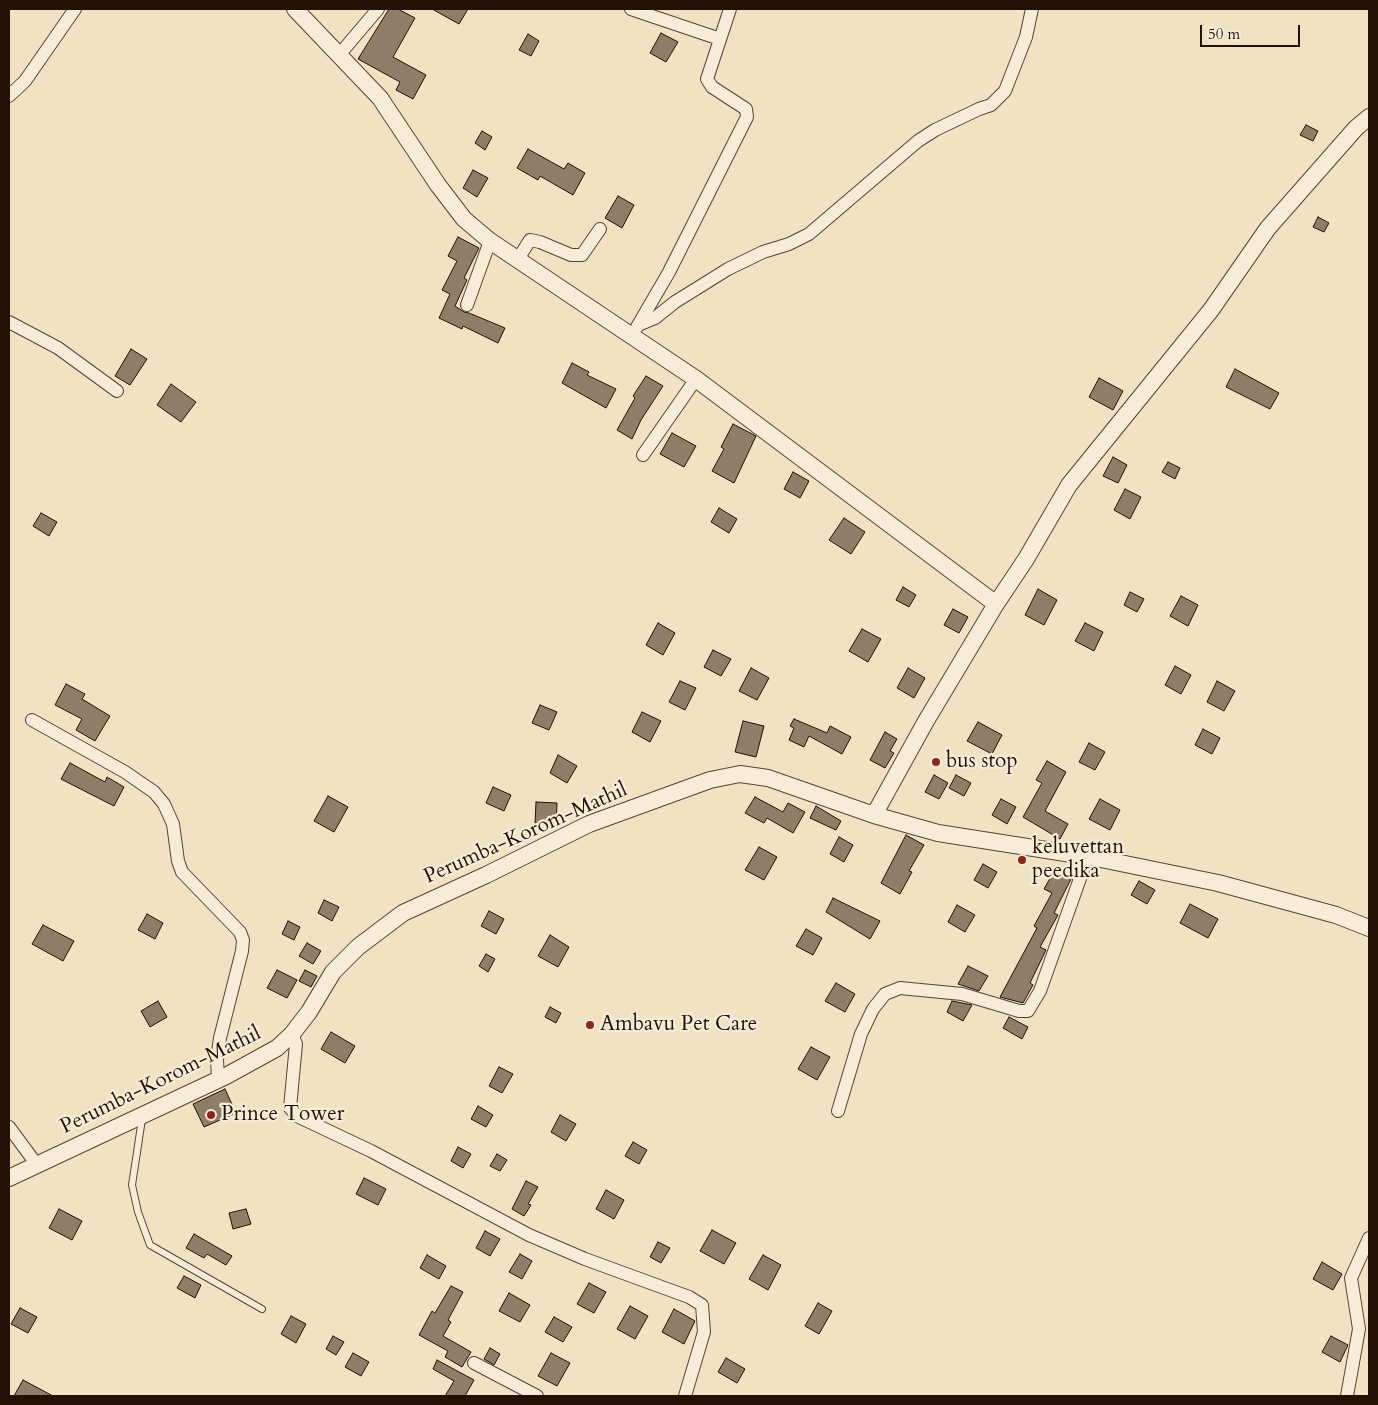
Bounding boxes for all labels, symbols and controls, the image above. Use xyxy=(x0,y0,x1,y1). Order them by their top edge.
scale bar xyxy=(1203,15,1303,47)
text: 50 m xyxy=(1208,24,1240,44)
place label: bus stop xyxy=(946,749,1018,775)
marker: bus stop xyxy=(930,756,942,768)
street label: Perumba-Korom-Mathil xyxy=(420,778,632,890)
place label: keluvettan peedika xyxy=(1032,835,1124,885)
marker: keluvettan peedika xyxy=(1016,854,1028,866)
place label: Ambavu Pet Care xyxy=(600,1012,757,1038)
marker: Ambavu Pet Care xyxy=(584,1019,596,1031)
street label: Perumba-Korom-Mathil xyxy=(57,1021,265,1141)
place label: Prince Tower xyxy=(221,1102,344,1128)
marker: Prince Tower xyxy=(205,1109,217,1121)

